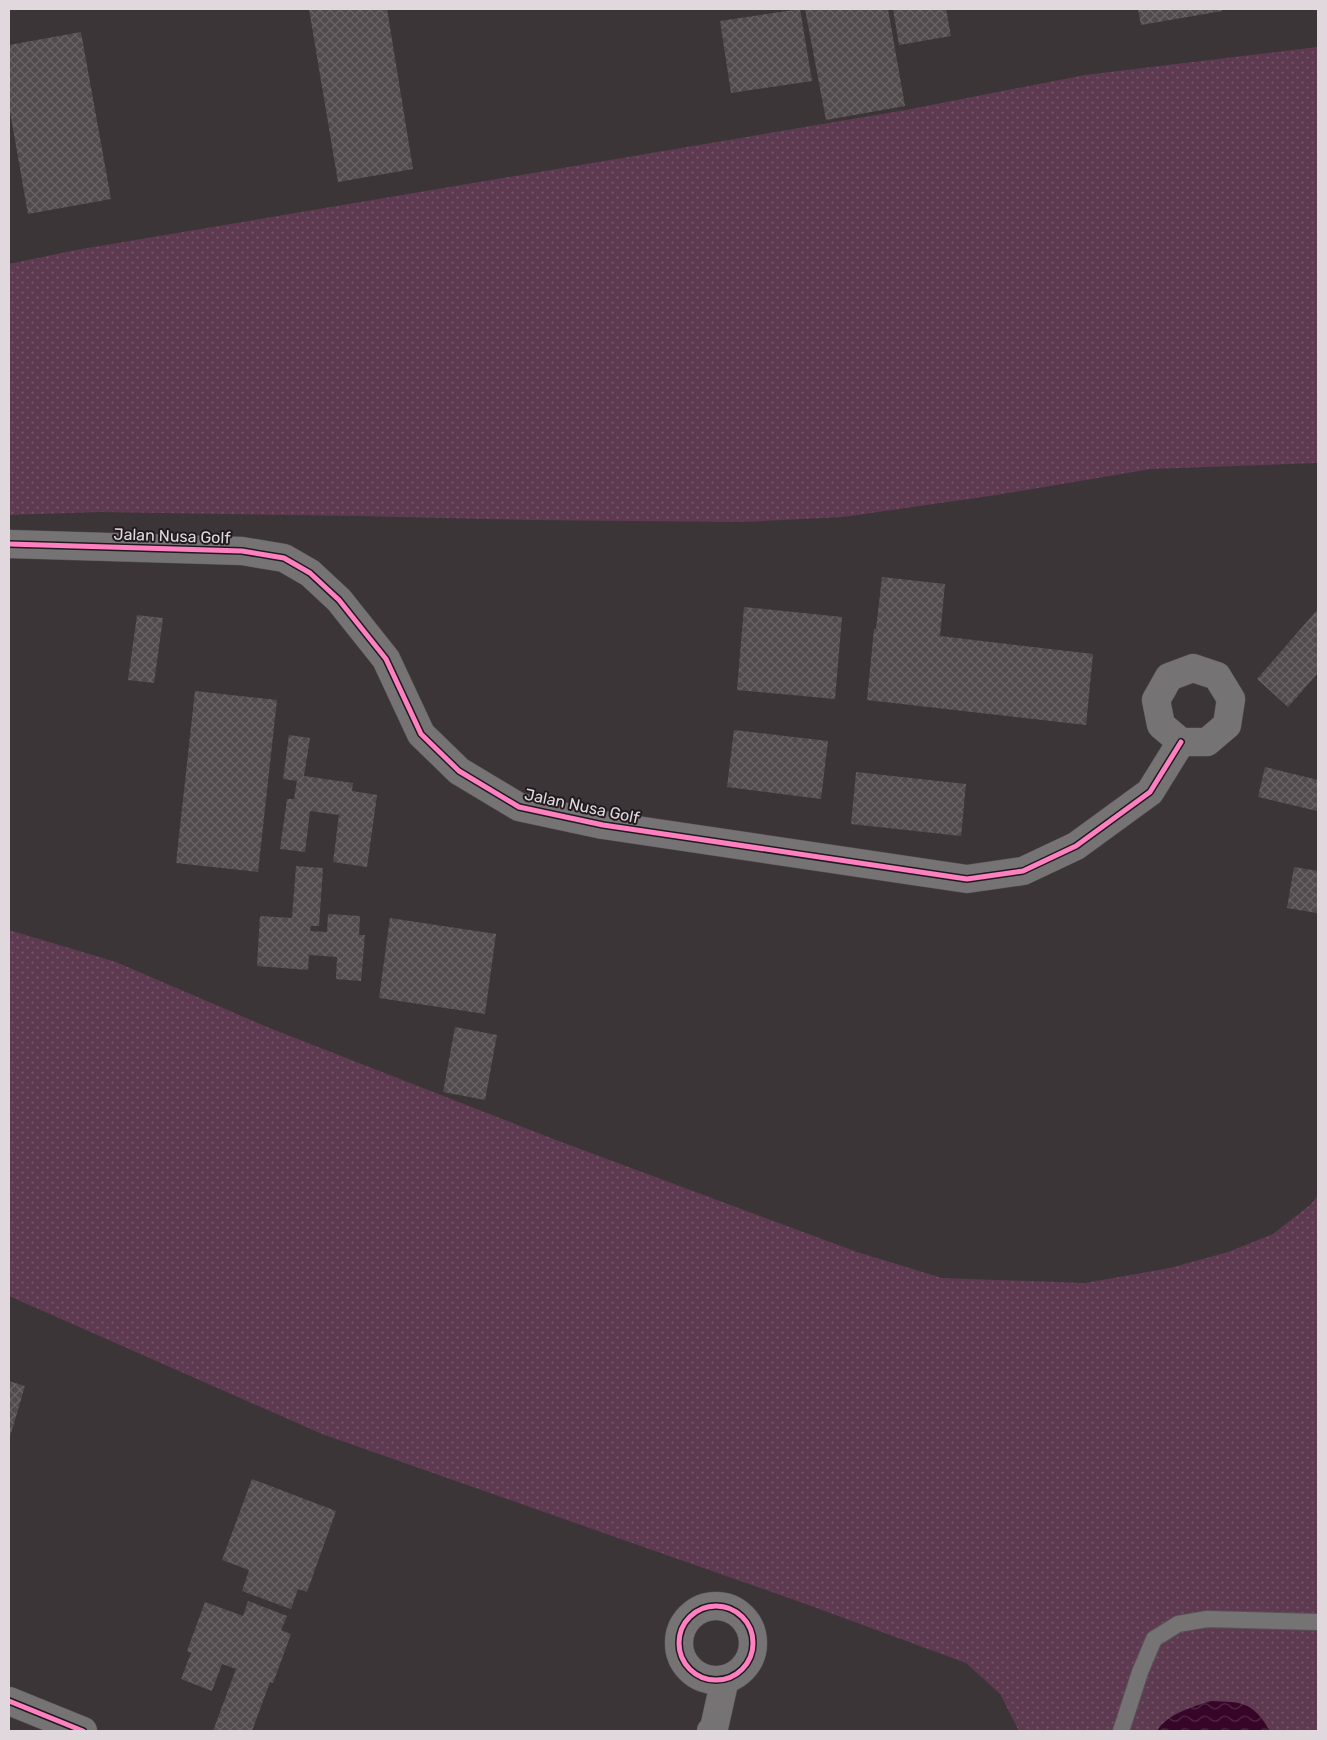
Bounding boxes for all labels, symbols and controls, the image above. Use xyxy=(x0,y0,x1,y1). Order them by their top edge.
street label: Jalan Nusa Golf xyxy=(113,524,232,548)
street label: Jalan Nusa Golf xyxy=(523,785,642,828)

